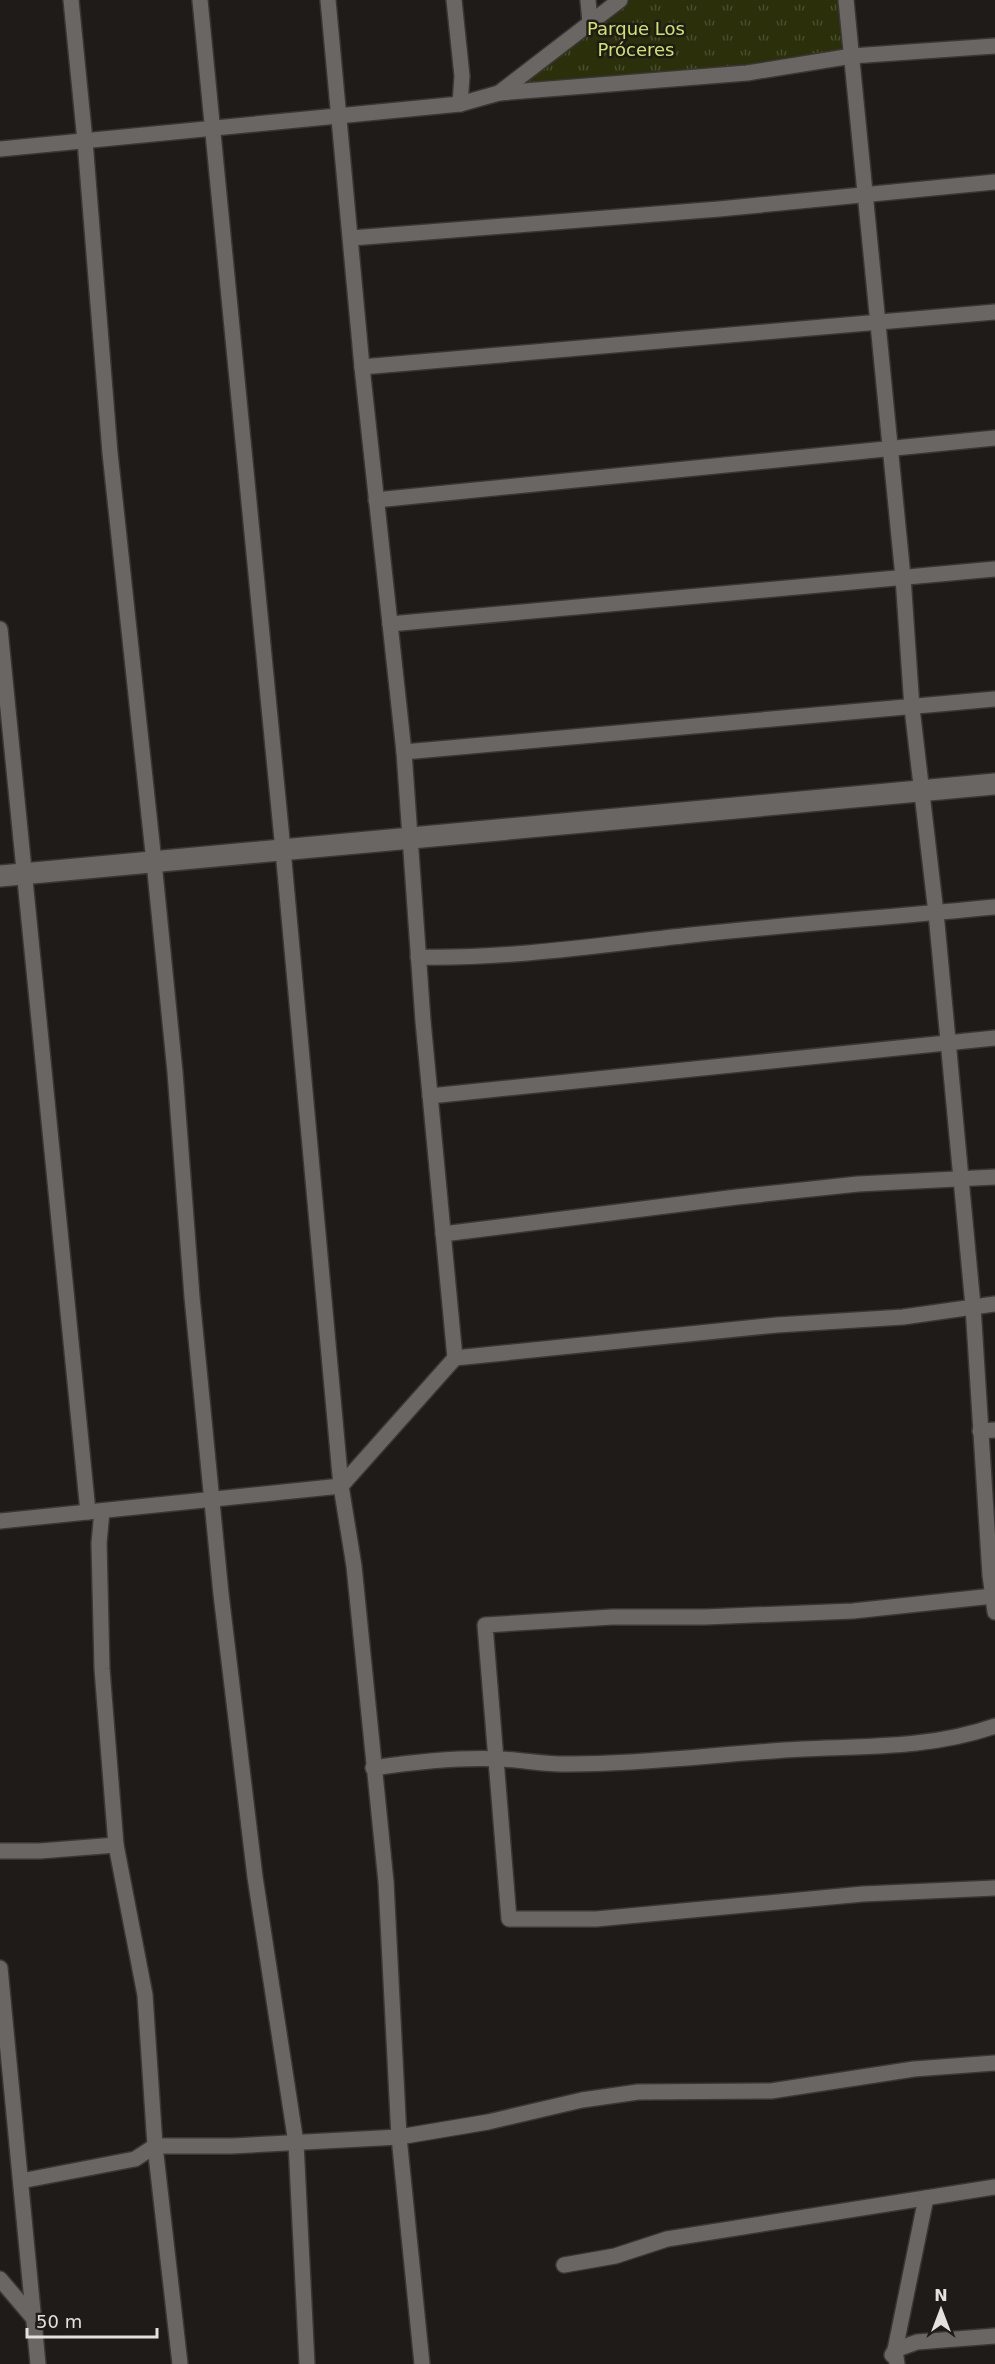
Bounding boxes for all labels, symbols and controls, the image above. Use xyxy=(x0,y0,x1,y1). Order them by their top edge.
park label: Parque Los Próceres xyxy=(587,18,685,60)
north arrow xyxy=(911,2280,971,2340)
text: N xyxy=(934,2286,948,2305)
scale bar xyxy=(27,2301,158,2339)
text: 50 m xyxy=(36,2311,82,2332)

